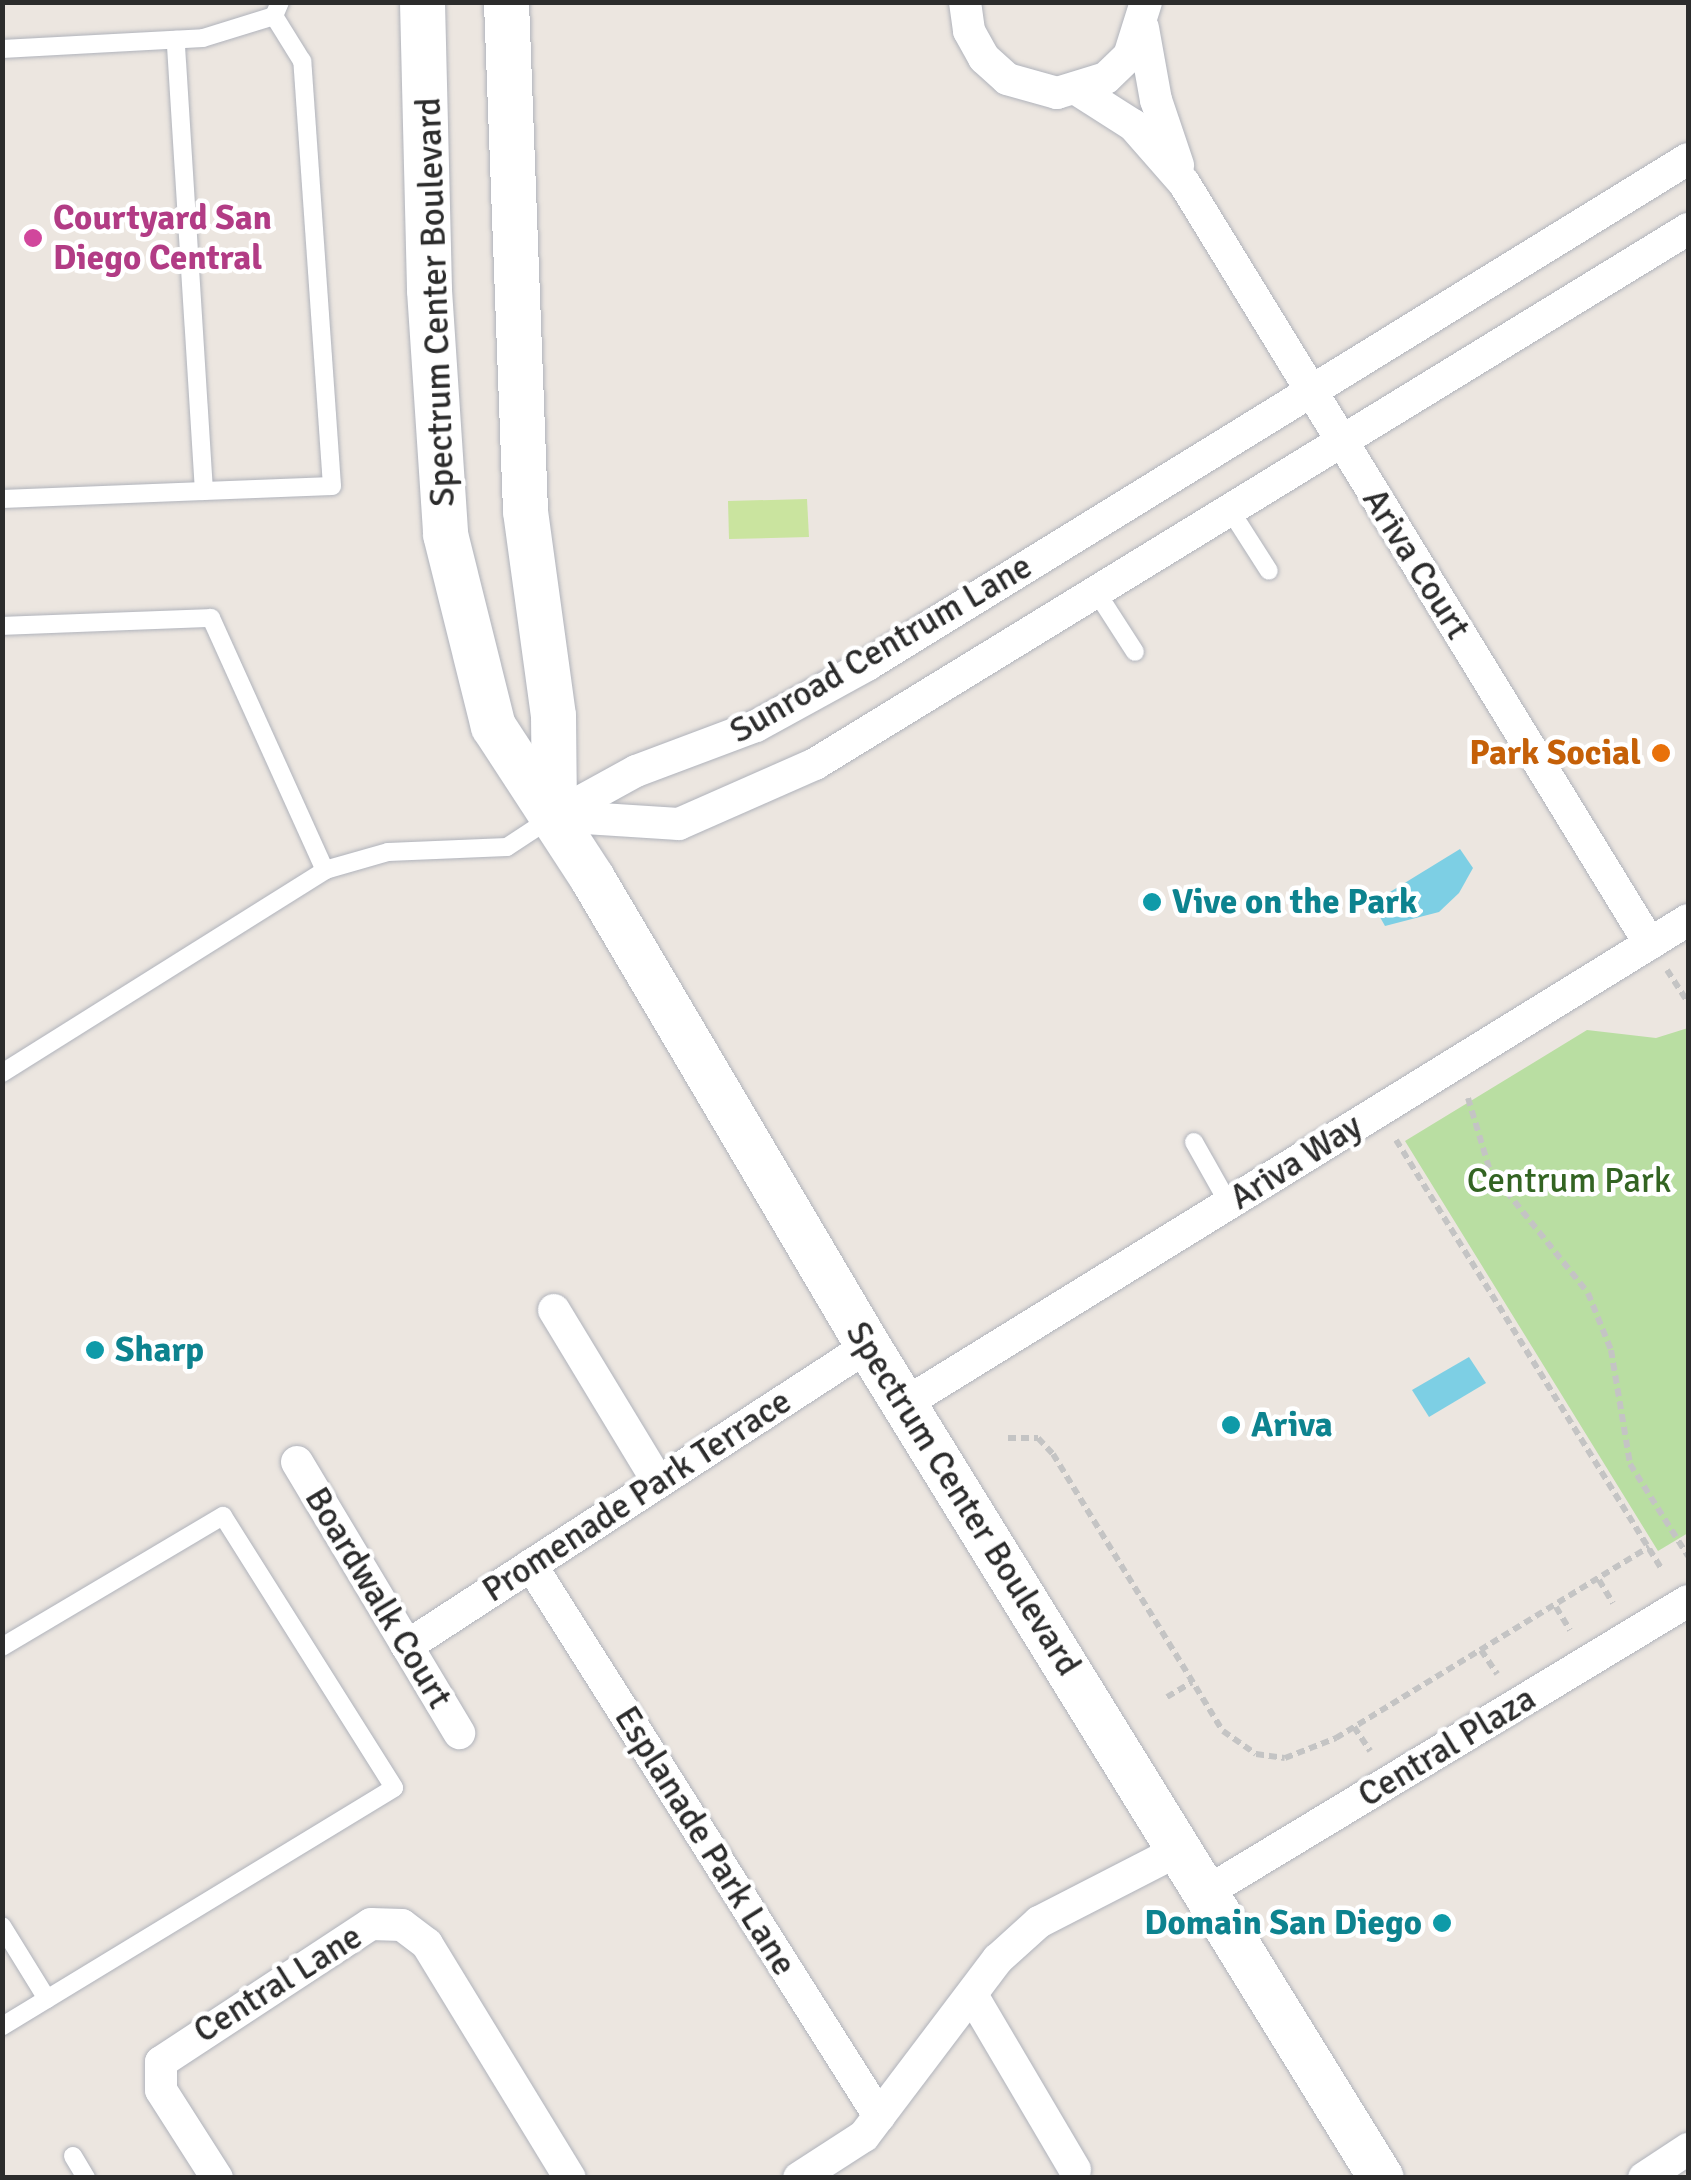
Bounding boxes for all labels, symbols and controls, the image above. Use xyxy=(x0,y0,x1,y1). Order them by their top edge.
street label: Spectrum Center Boulevard xyxy=(408,97,464,507)
place label: Courtyard San Diego Central xyxy=(53,197,272,279)
marker: Courtyard San Diego Central xyxy=(22,227,44,249)
street label: Ariva Court xyxy=(1353,481,1479,647)
street label: Sunroad Centrum Lane xyxy=(723,545,1039,753)
place label: Park Social xyxy=(1469,732,1641,774)
marker: Park Social xyxy=(1650,742,1672,764)
place label: Vive on the Park xyxy=(1172,881,1417,923)
marker: Vive on the Park xyxy=(1141,891,1163,913)
street label: Ariva Way xyxy=(1222,1105,1370,1219)
park label: Centrum Park xyxy=(1467,1160,1671,1202)
street label: Spectrum Center Boulevard xyxy=(837,1314,1089,1684)
place label: Sharp xyxy=(115,1329,204,1371)
marker: Sharp xyxy=(84,1339,106,1361)
street label: Promenade Park Terrace xyxy=(475,1381,799,1611)
place label: Ariva xyxy=(1251,1404,1333,1446)
marker: Ariva xyxy=(1220,1414,1242,1436)
street label: Boardwalk Court xyxy=(295,1480,461,1716)
street label: Central Plaza xyxy=(1351,1678,1543,1816)
street label: Esplanade Park Lane xyxy=(605,1699,805,1983)
place label: Domain San Diego xyxy=(1144,1902,1422,1944)
marker: Domain San Diego xyxy=(1431,1912,1453,1934)
street label: Central Lane xyxy=(186,1916,370,2052)

